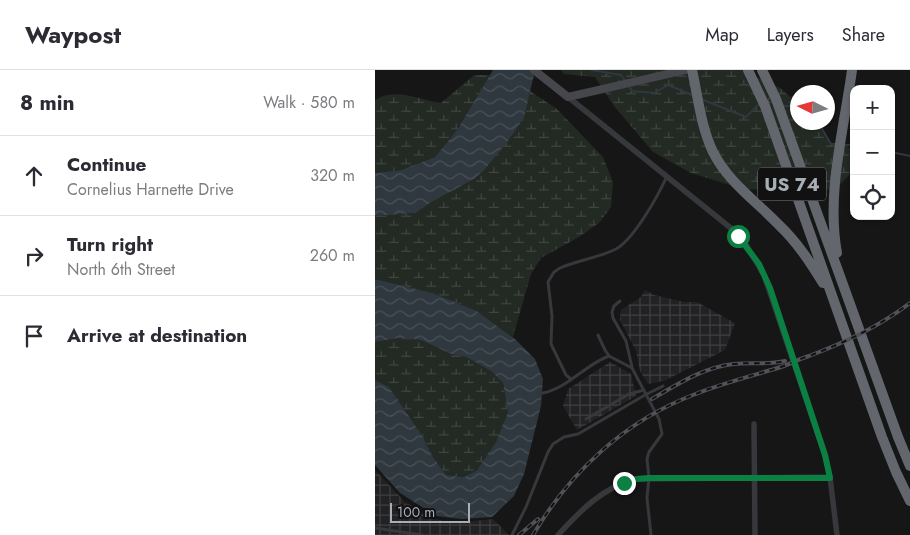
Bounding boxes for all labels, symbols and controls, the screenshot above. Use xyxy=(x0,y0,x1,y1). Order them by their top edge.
text: Waypost xyxy=(25,17,121,52)
text: Map xyxy=(705,22,739,48)
text: Layers xyxy=(767,22,814,48)
text: Share xyxy=(842,22,885,48)
north arrow xyxy=(790,85,835,130)
map controls xyxy=(850,85,895,220)
button: + xyxy=(850,85,895,130)
text: 8 min xyxy=(20,88,75,118)
text: Walk · 580 m xyxy=(263,91,355,114)
button: − xyxy=(850,130,895,175)
text: Continue xyxy=(67,151,146,178)
icon: ahead xyxy=(20,162,48,190)
text: 320 m xyxy=(310,164,355,187)
road number: US 74 xyxy=(758,168,826,200)
button: locate xyxy=(850,175,895,220)
text: Cornelius Harnette Drive xyxy=(67,178,234,201)
route start xyxy=(727,225,750,248)
text: Turn right xyxy=(67,231,153,258)
icon: right xyxy=(20,242,48,270)
text: 260 m xyxy=(310,244,355,267)
text: North 6th Street xyxy=(67,258,175,281)
icon: arrive xyxy=(20,322,48,350)
text: Arrive at destination xyxy=(67,322,247,349)
route end xyxy=(613,472,636,495)
scale bar xyxy=(390,500,470,523)
text: 100 m xyxy=(397,502,435,522)

